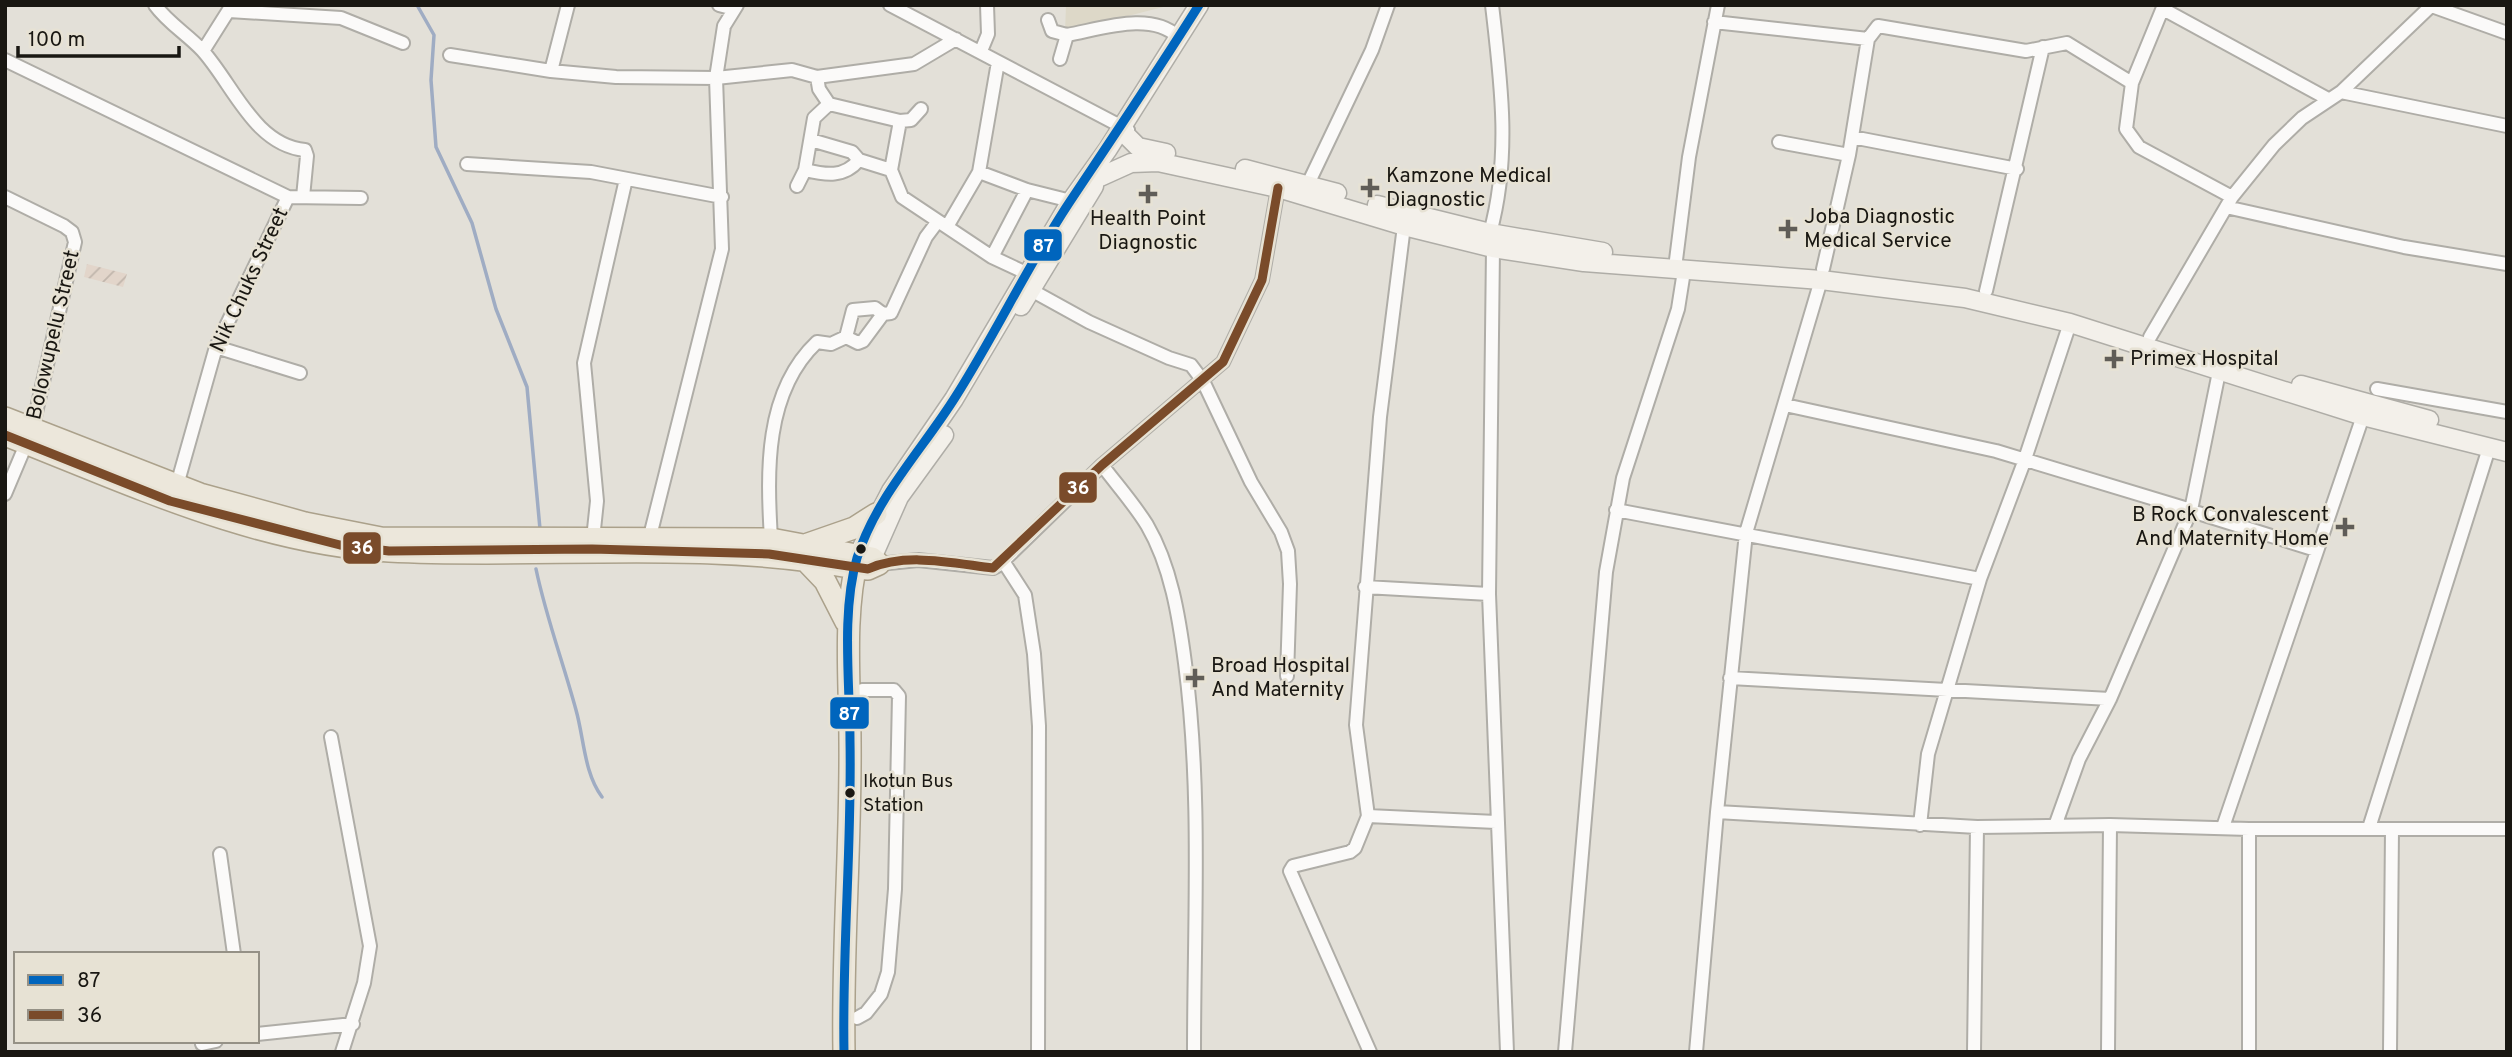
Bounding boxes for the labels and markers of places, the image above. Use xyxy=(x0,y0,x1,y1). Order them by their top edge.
place label: Kamzone Medical Diagnostic xyxy=(1386,163,1552,214)
marker: Kamzone Medical Diagnostic xyxy=(1360,178,1380,198)
marker: Health Point Diagnostic xyxy=(1138,184,1158,204)
place label: Joba Diagnostic Medical Service xyxy=(1804,204,1955,255)
place label: Health Point Diagnostic xyxy=(1090,206,1206,257)
marker: Joba Diagnostic Medical Service xyxy=(1778,219,1798,239)
place label: Primex Hospital xyxy=(2130,346,2279,373)
marker: Primex Hospital xyxy=(2104,349,2124,369)
place label: B Rock Convalescent And Maternity Home xyxy=(2132,502,2329,553)
marker: B Rock Convalescent And Maternity Home xyxy=(2335,517,2355,537)
unlabelled marker xyxy=(854,542,868,556)
place label: Broad Hospital And Maternity xyxy=(1211,653,1350,704)
marker: Broad Hospital And Maternity xyxy=(1185,668,1205,688)
place label: Ikotun Bus Station xyxy=(863,770,953,818)
marker: Ikotun Bus Station xyxy=(843,786,857,800)

